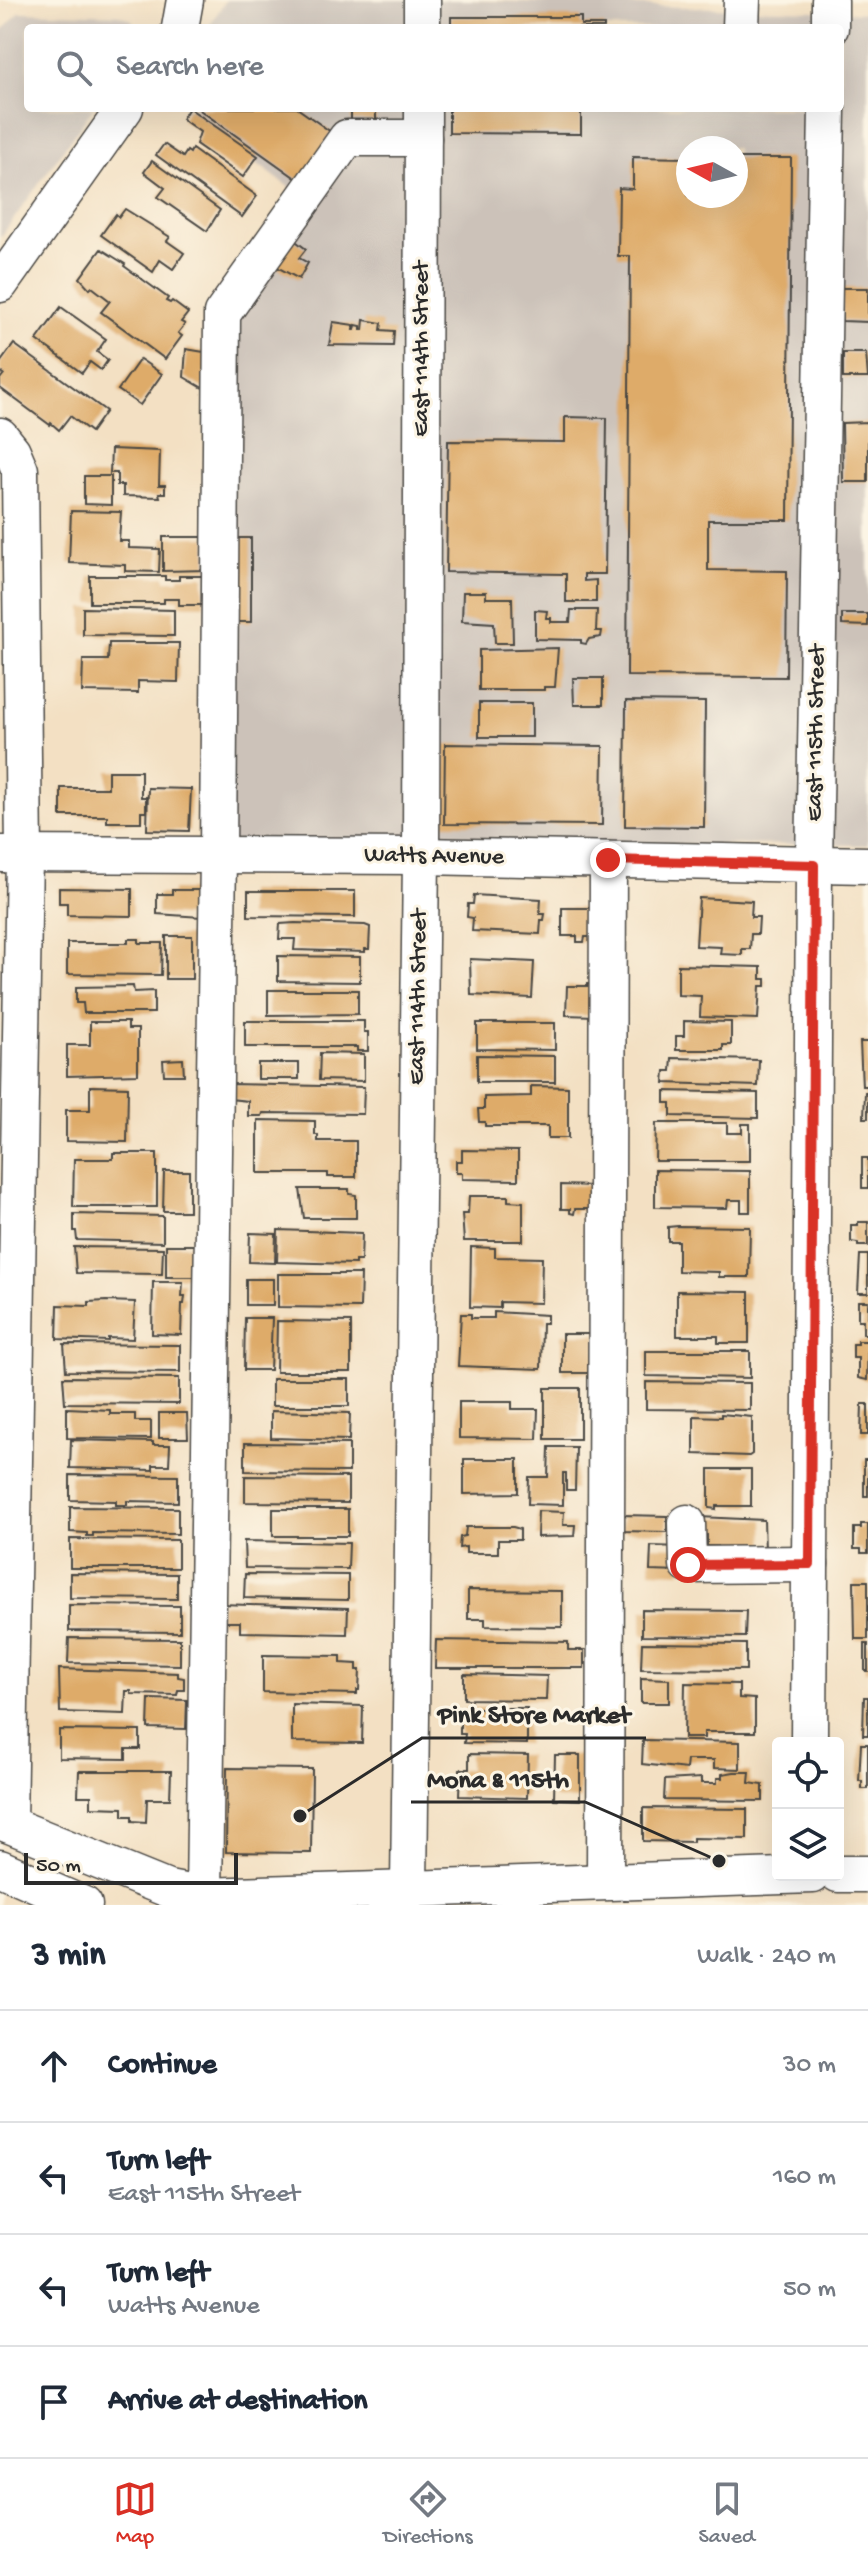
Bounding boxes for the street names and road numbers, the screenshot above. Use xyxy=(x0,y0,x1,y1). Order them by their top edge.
street label: East 114th Street xyxy=(408,259,437,437)
street label: East 115th Street xyxy=(801,642,833,822)
street label: Watts Avenue xyxy=(364,841,505,873)
street label: East 114th Street xyxy=(403,907,435,1085)

